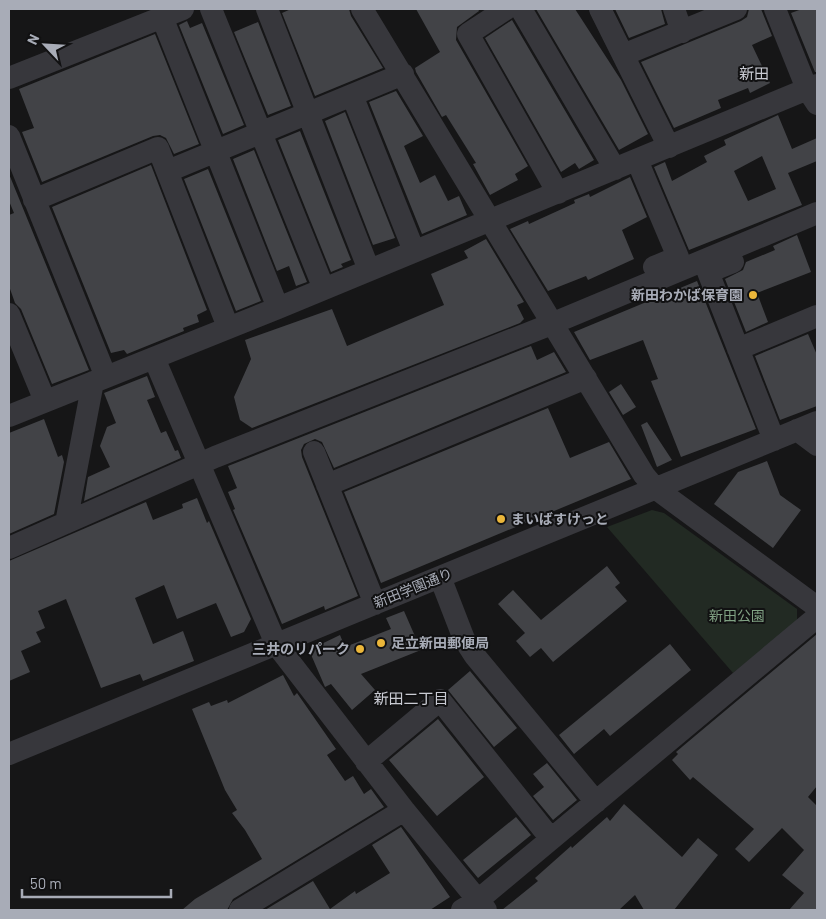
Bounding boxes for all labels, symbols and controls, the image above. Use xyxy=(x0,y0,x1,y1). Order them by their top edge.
north arrow xyxy=(20,20,70,70)
text: N xyxy=(23,31,42,47)
district label: 新田 xyxy=(739,64,769,82)
place label: 新田わかば保育園 xyxy=(631,286,743,303)
marker: 新田わかば保育園 xyxy=(747,289,759,301)
place label: まいばすけっと xyxy=(511,510,609,527)
marker: まいばすけっと xyxy=(495,513,507,525)
street label: 新田学園通り xyxy=(371,564,455,611)
park label: 新田公園 xyxy=(709,607,765,624)
place label: 足立新田郵便局 xyxy=(391,634,489,651)
marker: 足立新田郵便局 xyxy=(375,637,387,649)
place label: 三井のリパーク xyxy=(252,640,350,657)
marker: 三井のリパーク xyxy=(354,643,366,655)
district label: 新田二丁目 xyxy=(373,689,449,707)
scale bar xyxy=(22,866,171,898)
text: 50 m xyxy=(30,874,62,892)

